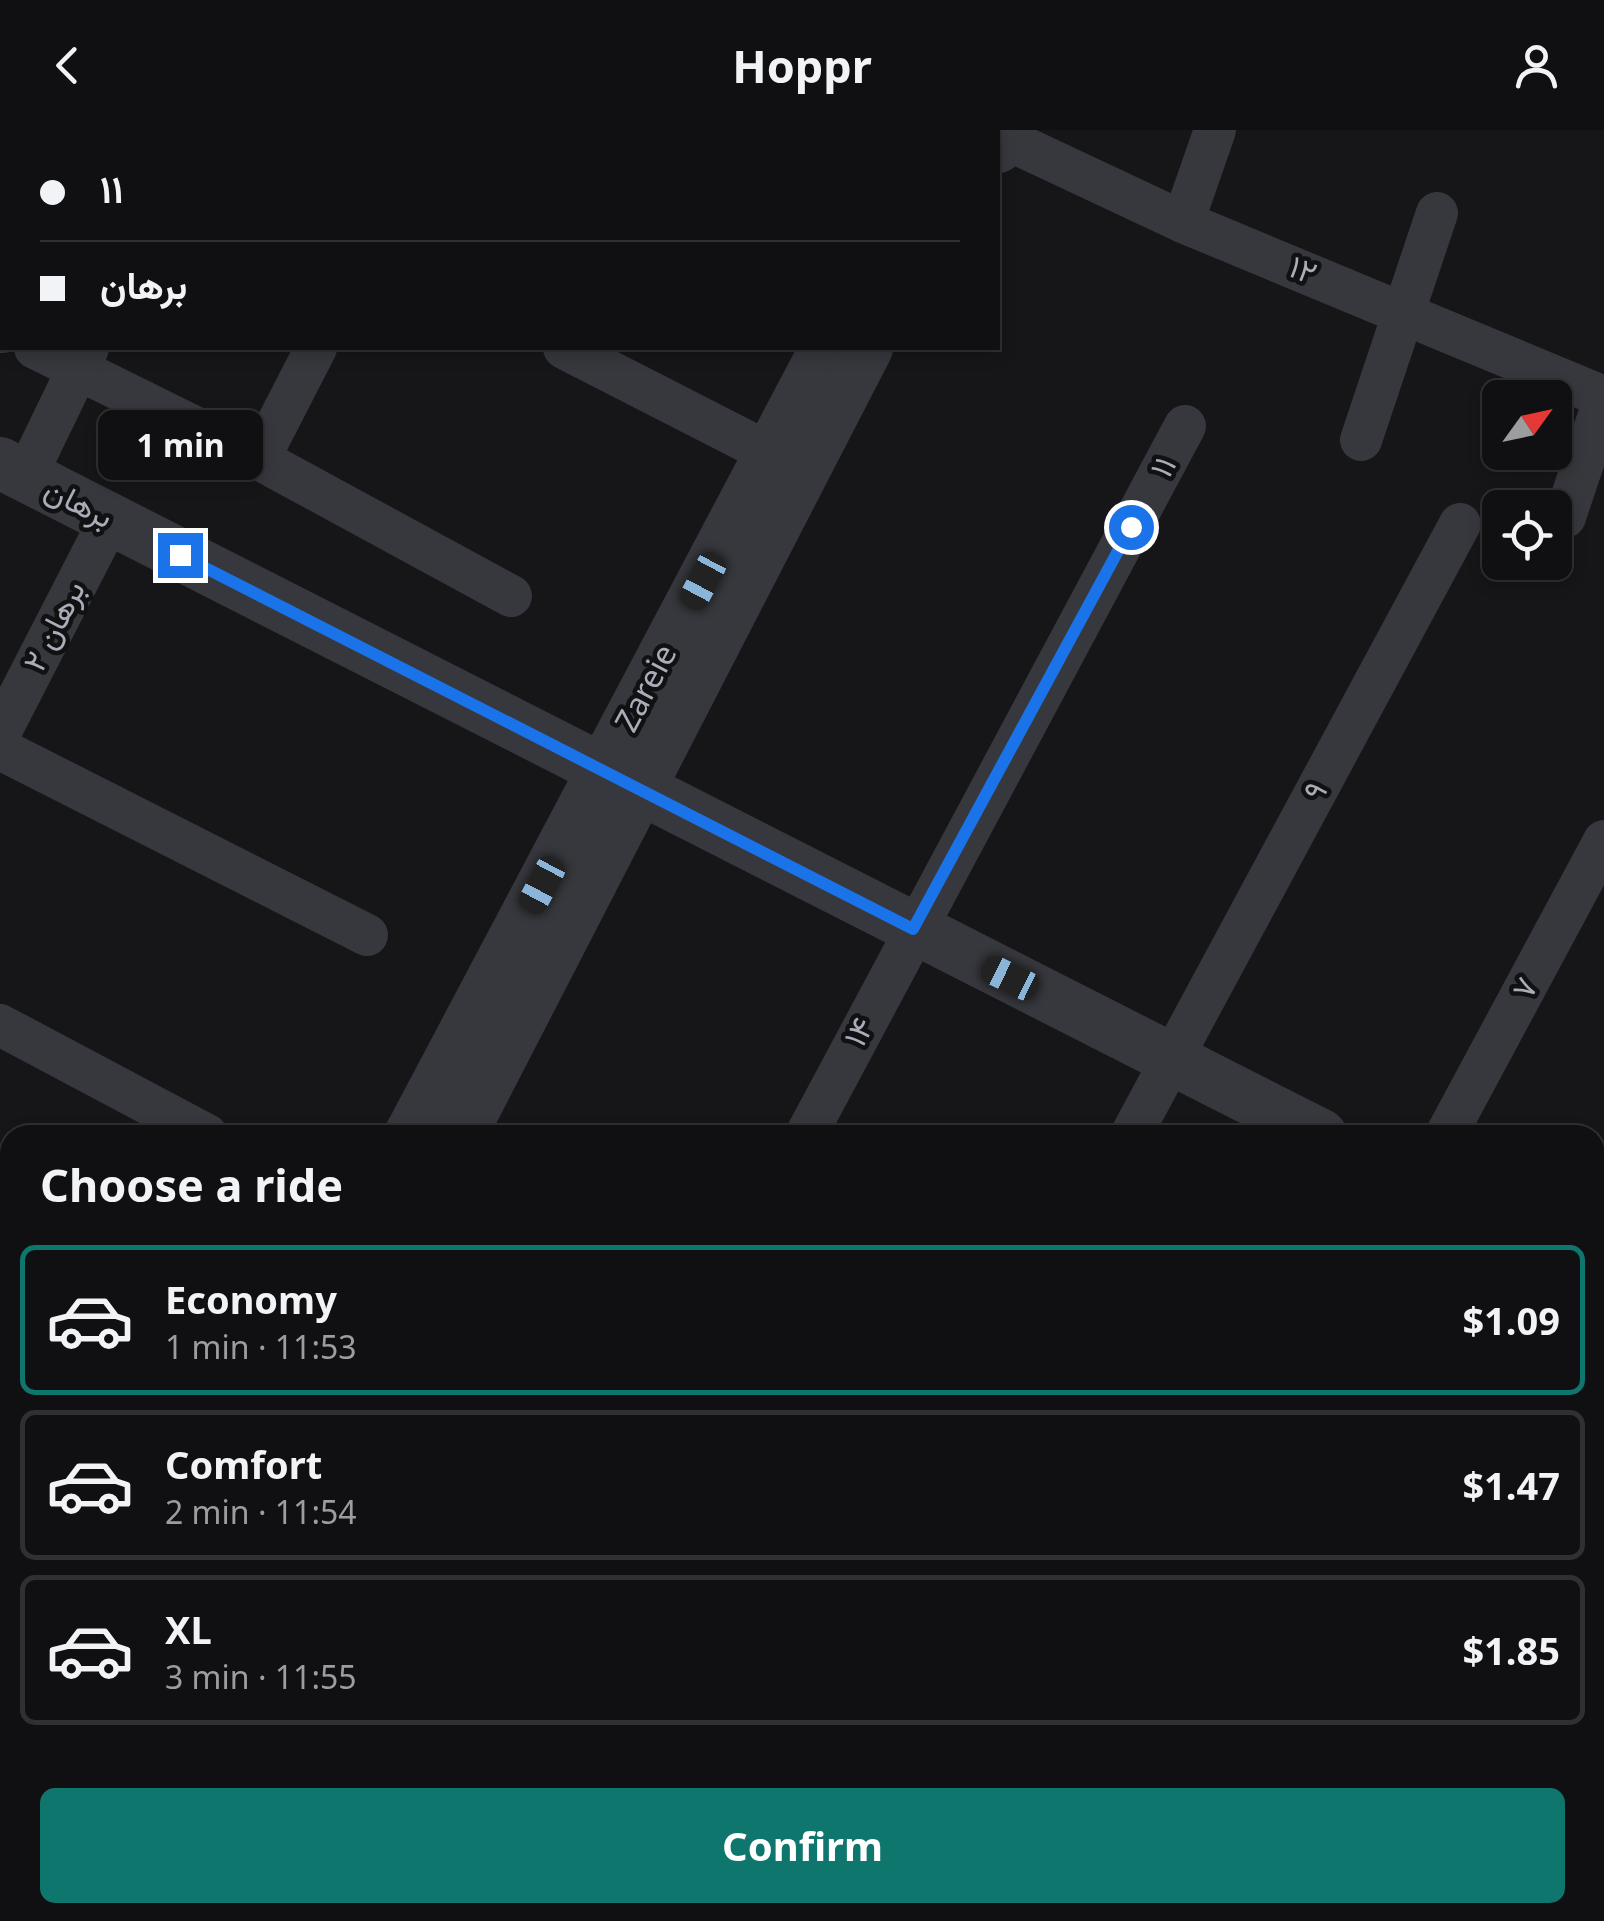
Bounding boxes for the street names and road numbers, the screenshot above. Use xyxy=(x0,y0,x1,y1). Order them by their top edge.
street label: ۱۲ xyxy=(1283,244,1324,293)
street label: ۱۱ xyxy=(1138,448,1185,485)
street label: برهان xyxy=(38,466,121,537)
street label: برهان ۲ xyxy=(12,573,94,678)
street label: Zareie xyxy=(604,636,686,739)
street label: ۹ xyxy=(1291,773,1336,807)
street label: ۷ xyxy=(1500,969,1547,1006)
street label: ۱۴ xyxy=(832,1009,883,1054)

